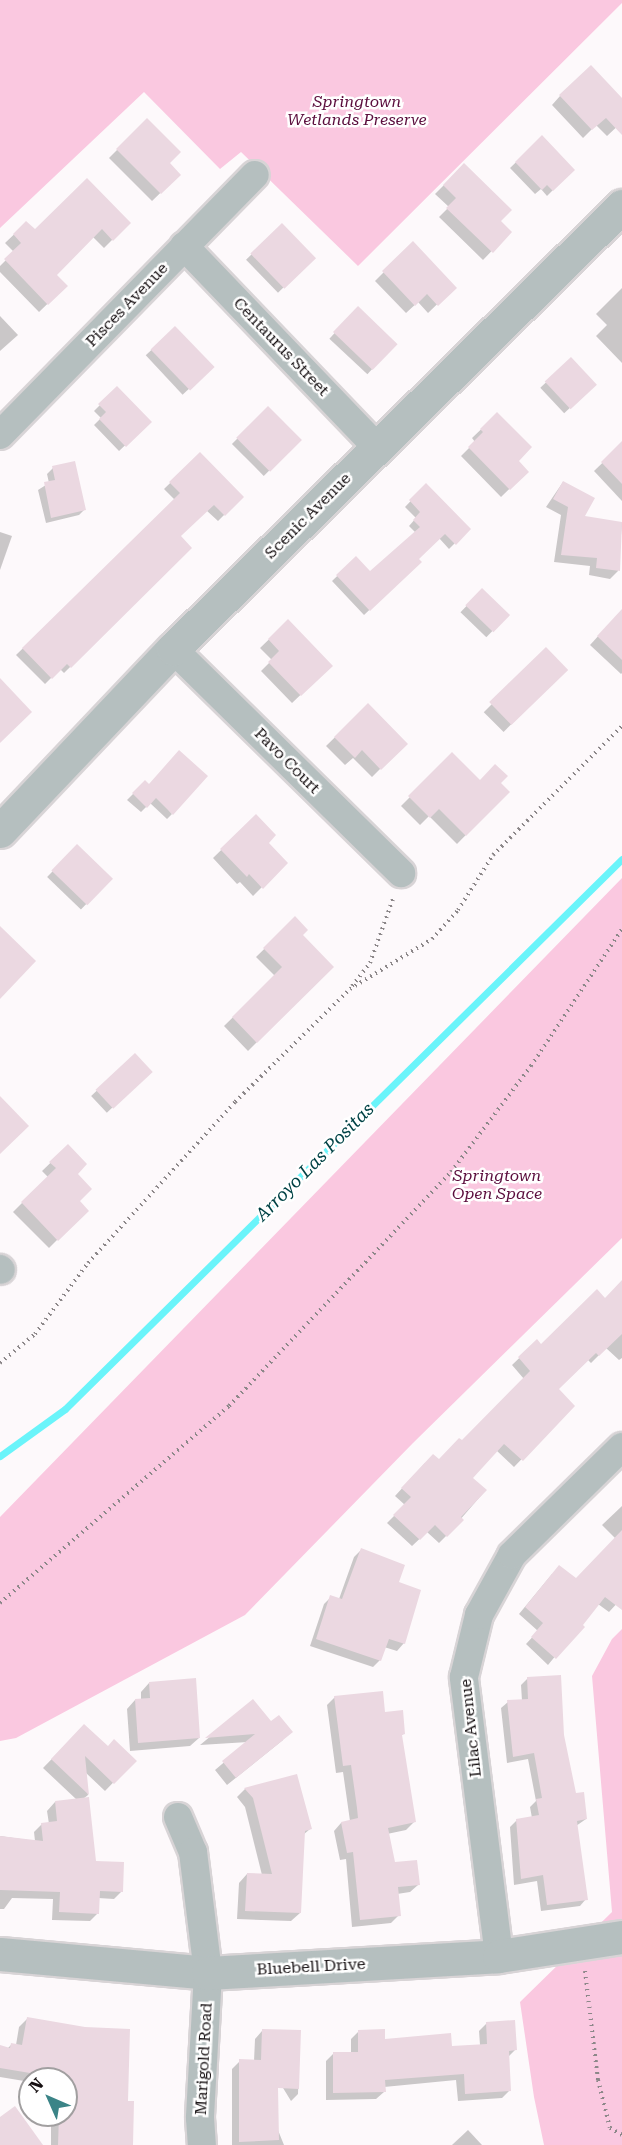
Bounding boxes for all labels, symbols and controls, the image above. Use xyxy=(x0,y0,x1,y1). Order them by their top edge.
park label: Springtown Wetlands Preserve xyxy=(287,92,427,130)
street label: Pisces Avenue xyxy=(82,259,172,351)
street label: Centaurus Street xyxy=(229,294,333,400)
street label: Scenic Avenue xyxy=(261,469,355,563)
street label: Pavo Court xyxy=(250,724,324,798)
water label: Arroyo Las Positas xyxy=(251,1098,379,1226)
park label: Springtown Open Space xyxy=(452,1166,542,1204)
street label: Lilac Avenue xyxy=(456,1678,486,1778)
street label: Bluebell Drive xyxy=(256,1955,366,1979)
street label: Marigold Road xyxy=(191,2002,217,2116)
north arrow xyxy=(18,2067,78,2127)
text: N xyxy=(25,2074,47,2096)

